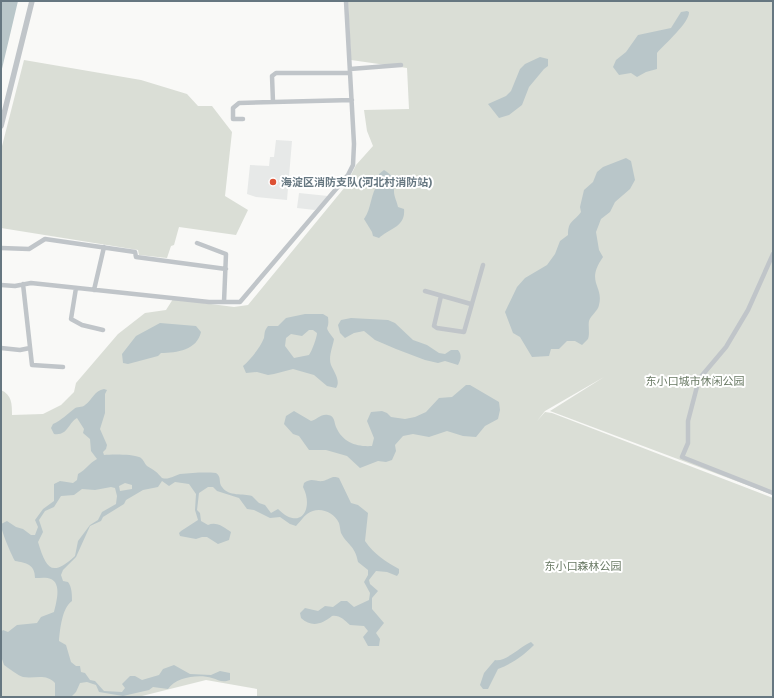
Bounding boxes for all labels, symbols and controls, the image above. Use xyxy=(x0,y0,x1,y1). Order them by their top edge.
place label: 海淀区消防支队(河北村消防站) xyxy=(281,176,433,189)
marker: 海淀区消防支队(河北村消防站) xyxy=(268,177,278,187)
park label: 东小口城市休闲公园 xyxy=(646,375,745,388)
park label: 东小口森林公园 xyxy=(545,560,622,573)

